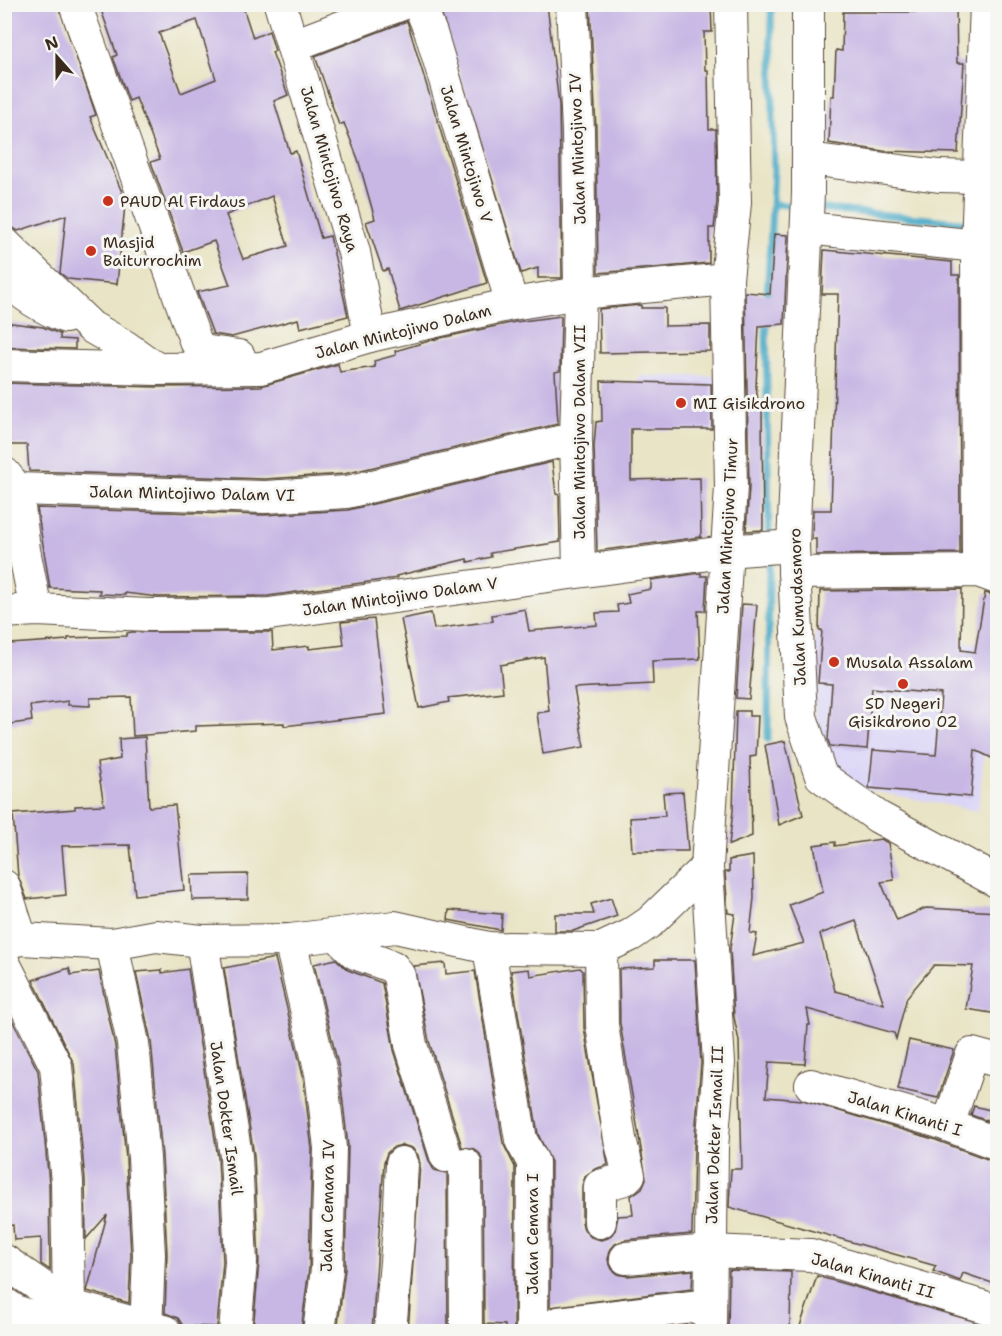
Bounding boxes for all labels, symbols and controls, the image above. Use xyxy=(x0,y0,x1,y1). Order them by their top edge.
north arrow xyxy=(27,27,87,87)
text: N xyxy=(42,31,61,56)
street label: Jalan Mintojiwo IV xyxy=(564,73,591,225)
street label: Jalan Mintojiwo V xyxy=(436,83,498,226)
street label: Jalan Mintojiwo Raya xyxy=(296,84,363,255)
place label: PAUD Al Firdaus xyxy=(120,191,246,212)
marker: PAUD Al Firdaus xyxy=(101,194,115,208)
place label: Masjid Baiturrochim xyxy=(103,232,202,271)
marker: Masjid Baiturrochim xyxy=(84,244,98,258)
street label: Jalan Mintojiwo Dalam xyxy=(313,299,494,364)
street label: Jalan Mintojiwo Dalam VII xyxy=(569,324,590,539)
place label: MI Gisikdrono xyxy=(693,393,805,414)
marker: MI Gisikdrono xyxy=(674,396,688,410)
street label: Jalan Mintojiwo Timur xyxy=(712,437,743,615)
street label: Jalan Mintojiwo Dalam VI xyxy=(89,481,295,506)
street label: Jalan Kumudasmoro xyxy=(784,528,811,686)
street label: Jalan Mintojiwo Dalam V xyxy=(301,572,499,621)
place label: Musala Assalam xyxy=(846,652,973,673)
marker: Musala Assalam xyxy=(827,655,841,669)
marker: SD Negeri Gisikdrono 02 xyxy=(896,677,910,691)
place label: SD Negeri Gisikdrono 02 xyxy=(848,693,958,732)
street label: Jalan Dokter Ismail xyxy=(205,1040,248,1197)
street label: Jalan Dokter Ismail II xyxy=(701,1045,728,1225)
street label: Jalan Kinanti I xyxy=(845,1086,965,1141)
street label: Jalan Cemara IV xyxy=(316,1139,339,1272)
street label: Jalan Cemara I xyxy=(522,1173,543,1295)
street label: Jalan Kinanti II xyxy=(809,1248,937,1303)

